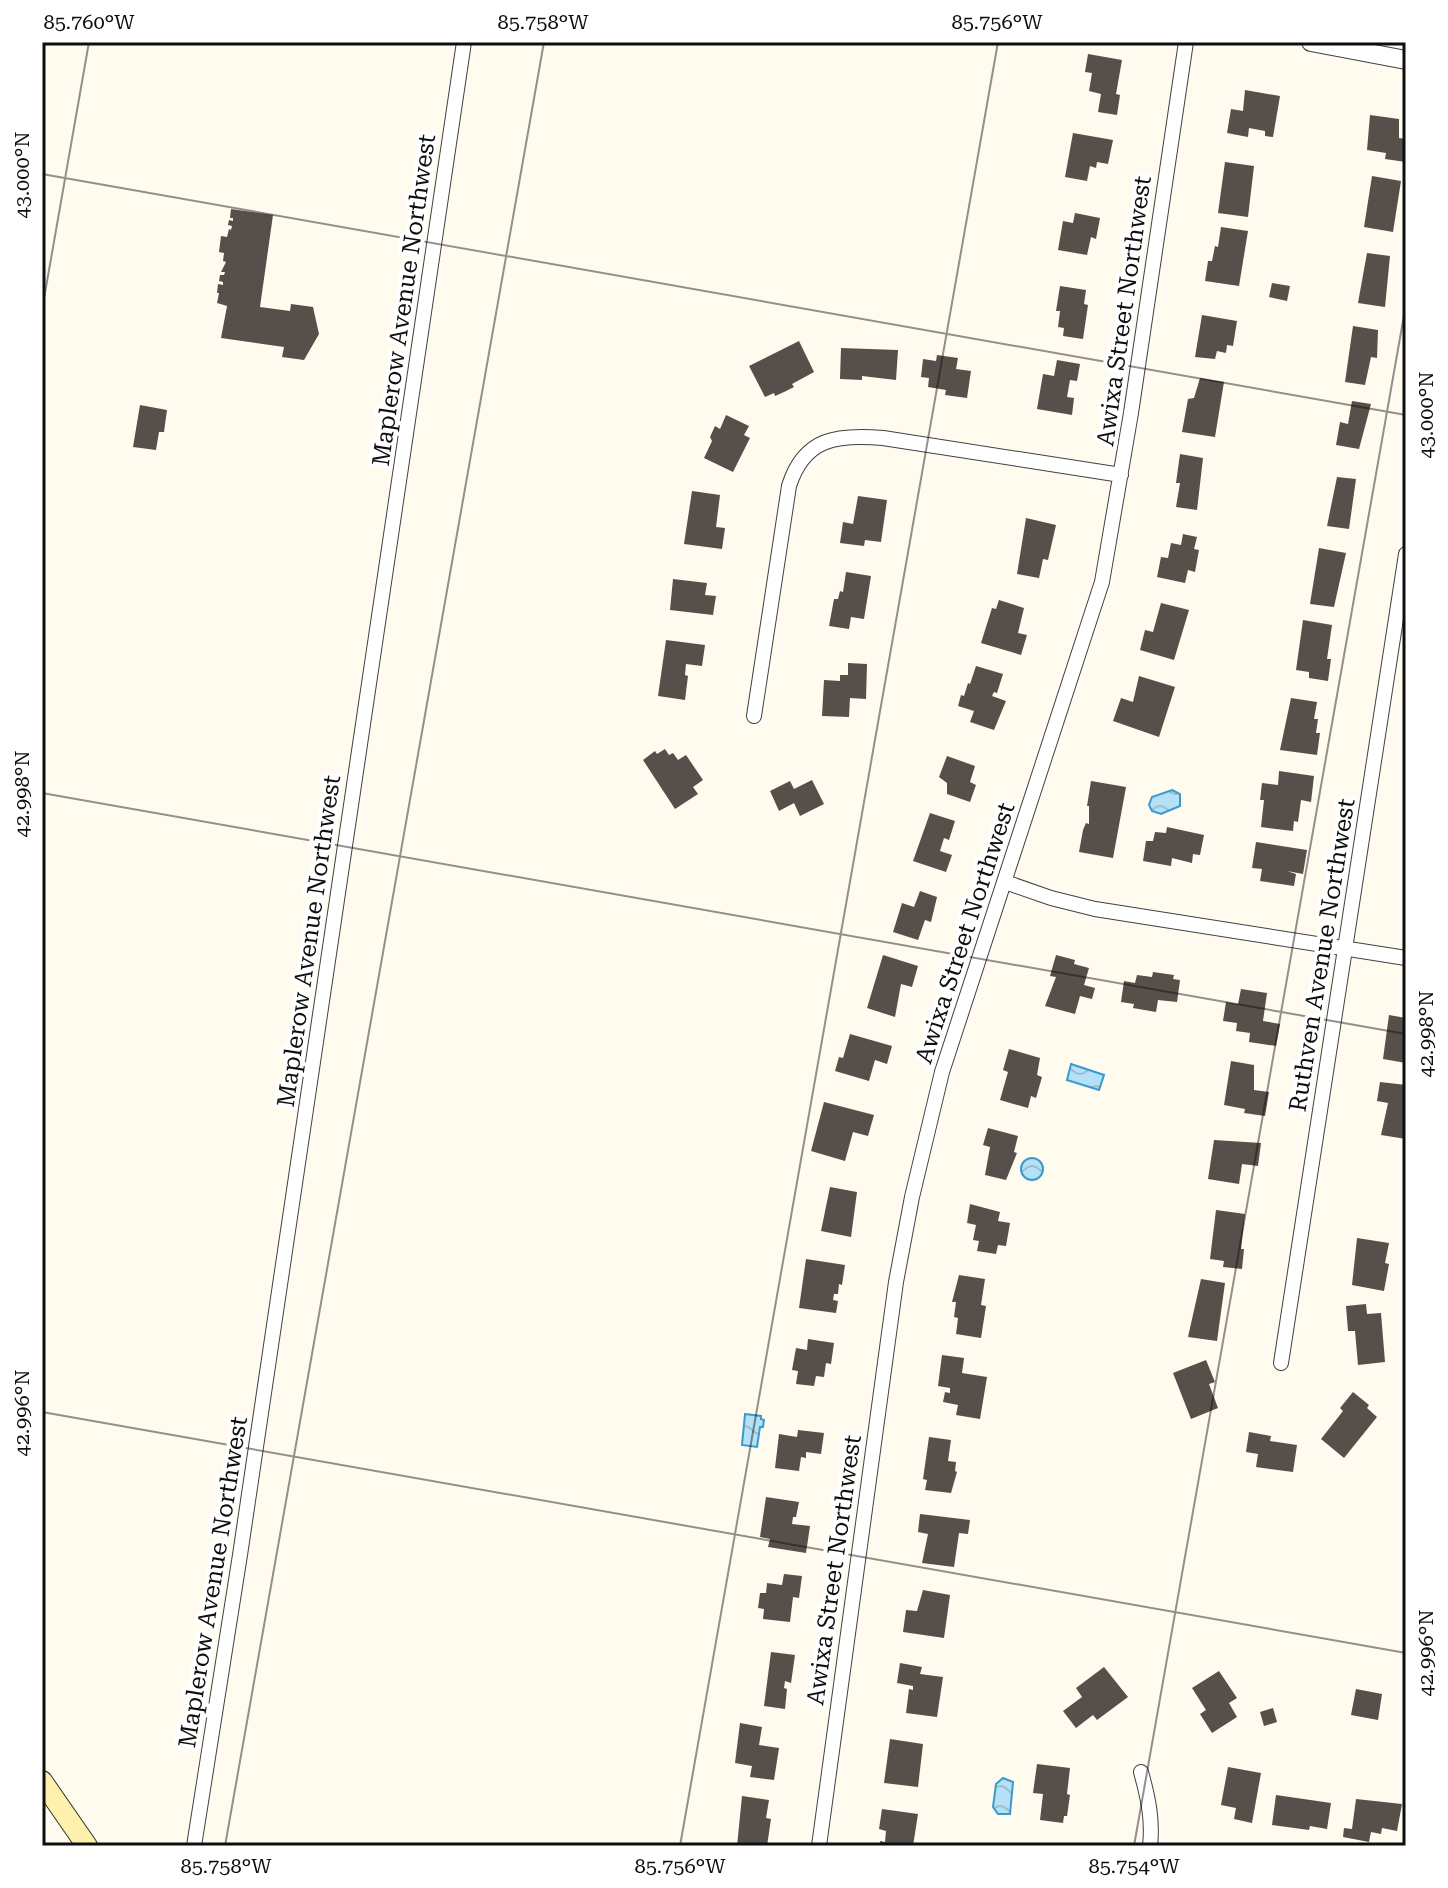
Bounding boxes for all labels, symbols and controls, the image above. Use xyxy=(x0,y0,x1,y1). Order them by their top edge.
text: 85.760°W xyxy=(43,10,135,34)
text: 85.758°W xyxy=(497,10,589,34)
text: 85.756°W xyxy=(951,10,1043,34)
text: 43.000°N xyxy=(10,132,34,218)
street label: Maplerow Avenue Northwest xyxy=(367,132,441,468)
street label: Awixa Street Northwest xyxy=(1091,174,1157,448)
text: 43.000°N xyxy=(1414,372,1438,458)
text: 42.998°N xyxy=(10,751,34,837)
street label: Maplerow Avenue Northwest xyxy=(272,773,346,1109)
street label: Ruthven Avenue Northwest xyxy=(1283,796,1361,1114)
street label: Awixa Street Northwest xyxy=(910,799,1020,1067)
text: 42.998°N xyxy=(1414,991,1438,1077)
text: 42.996°N xyxy=(10,1370,34,1456)
street label: Maplerow Avenue Northwest xyxy=(173,1414,253,1750)
street label: Awixa Street Northwest xyxy=(801,1433,867,1707)
text: 42.996°N xyxy=(1414,1610,1438,1696)
text: 85.758°W xyxy=(180,1854,272,1878)
text: 85.756°W xyxy=(634,1854,726,1878)
text: 85.754°W xyxy=(1088,1854,1180,1878)

